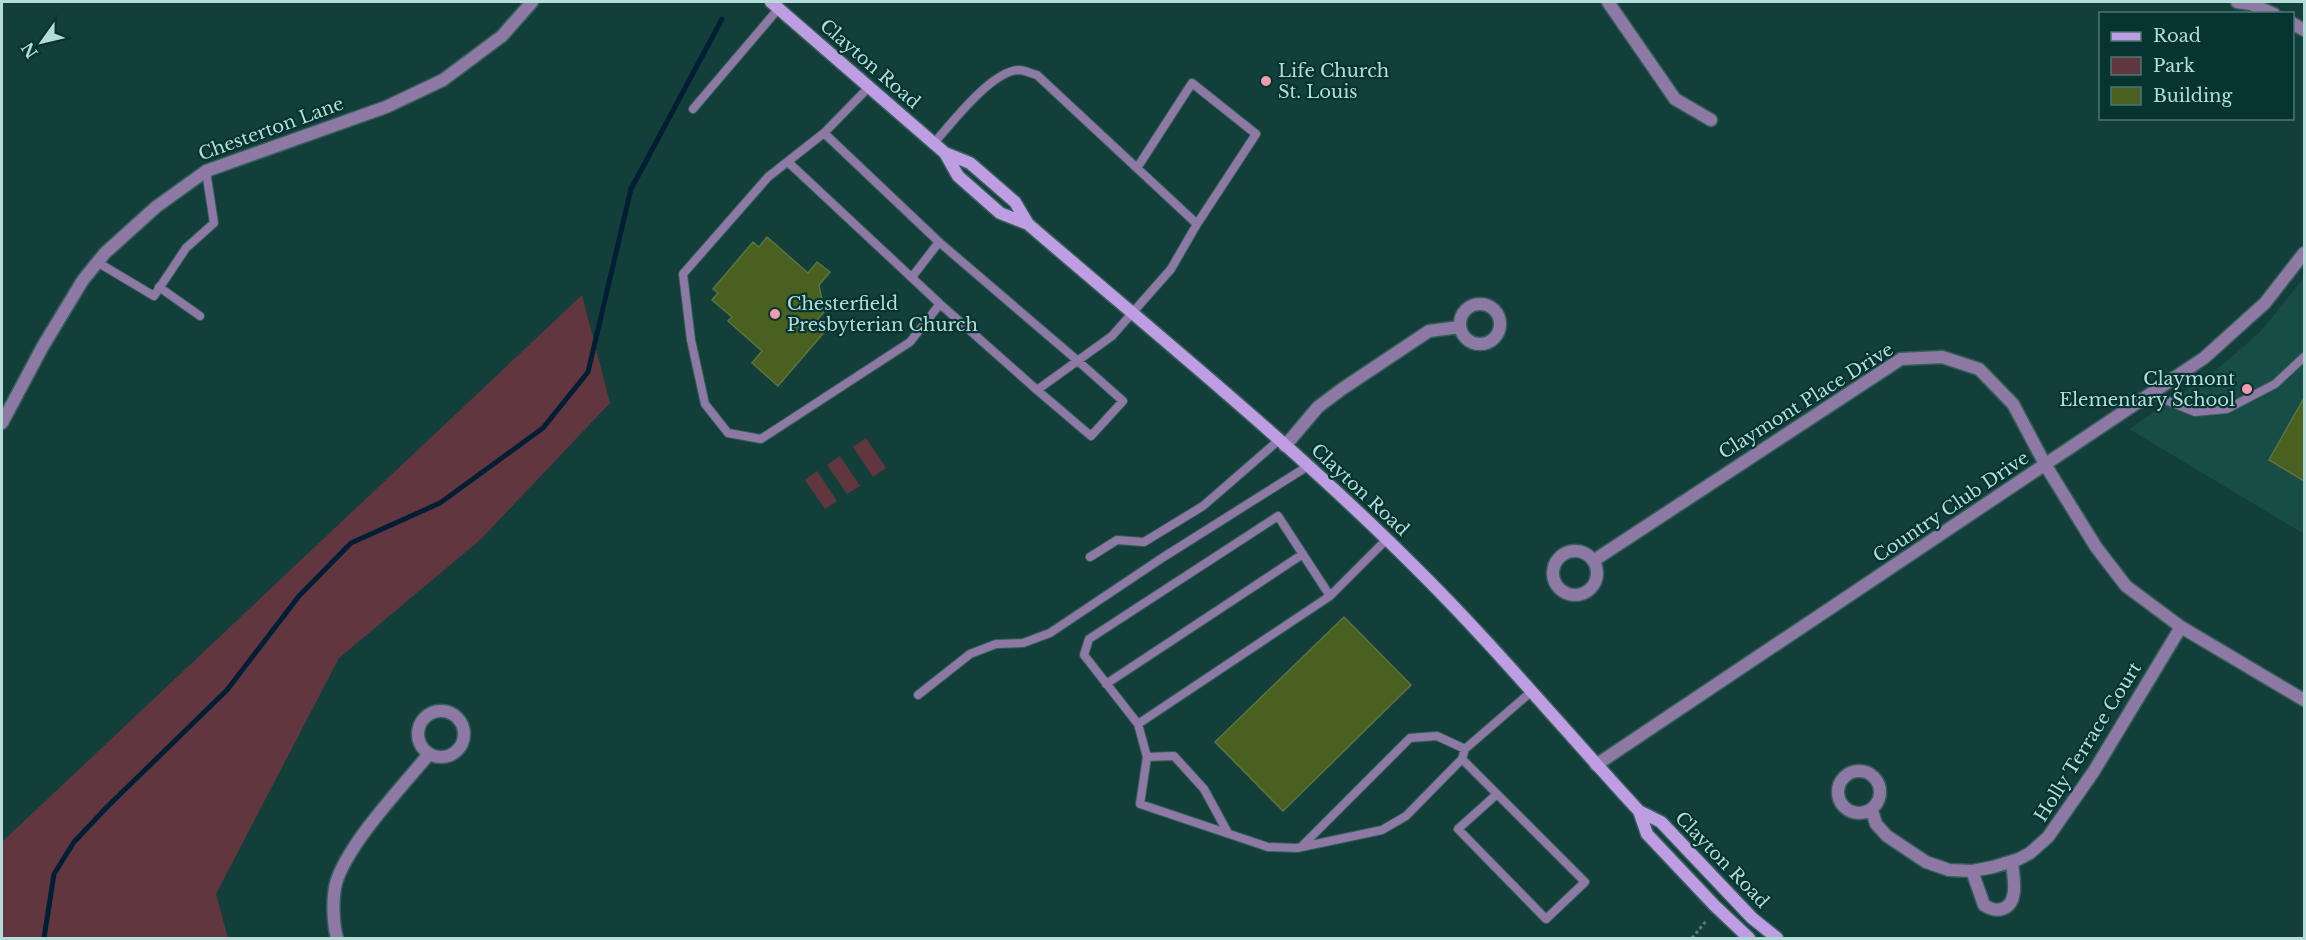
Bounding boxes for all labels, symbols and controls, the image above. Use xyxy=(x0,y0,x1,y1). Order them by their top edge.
north arrow xyxy=(12,12,72,72)
legend xyxy=(2099,12,2294,120)
street label: Clayton Road xyxy=(815,15,925,113)
text: Road xyxy=(2153,25,2201,47)
text: N xyxy=(17,39,42,62)
text: Park xyxy=(2153,55,2195,77)
place label: Life Church St. Louis xyxy=(1278,60,1389,103)
marker: Life Church St. Louis xyxy=(1259,74,1273,88)
text: Building xyxy=(2153,85,2232,107)
street label: Chesterton Lane xyxy=(195,93,347,165)
place label: Chesterfield Presbyterian Church xyxy=(787,293,978,336)
marker: Chesterfield Presbyterian Church xyxy=(768,307,782,321)
street label: Claymont Place Drive xyxy=(1715,338,1897,464)
place label: Claymont Elementary School xyxy=(2059,368,2235,411)
marker: Claymont Elementary School xyxy=(2240,382,2254,396)
street label: Clayton Road xyxy=(1307,439,1413,541)
street label: Country Club Drive xyxy=(1869,447,2033,567)
street label: Holly Terrace Court xyxy=(2030,658,2146,826)
street label: Clayton Road xyxy=(1671,807,1773,913)

